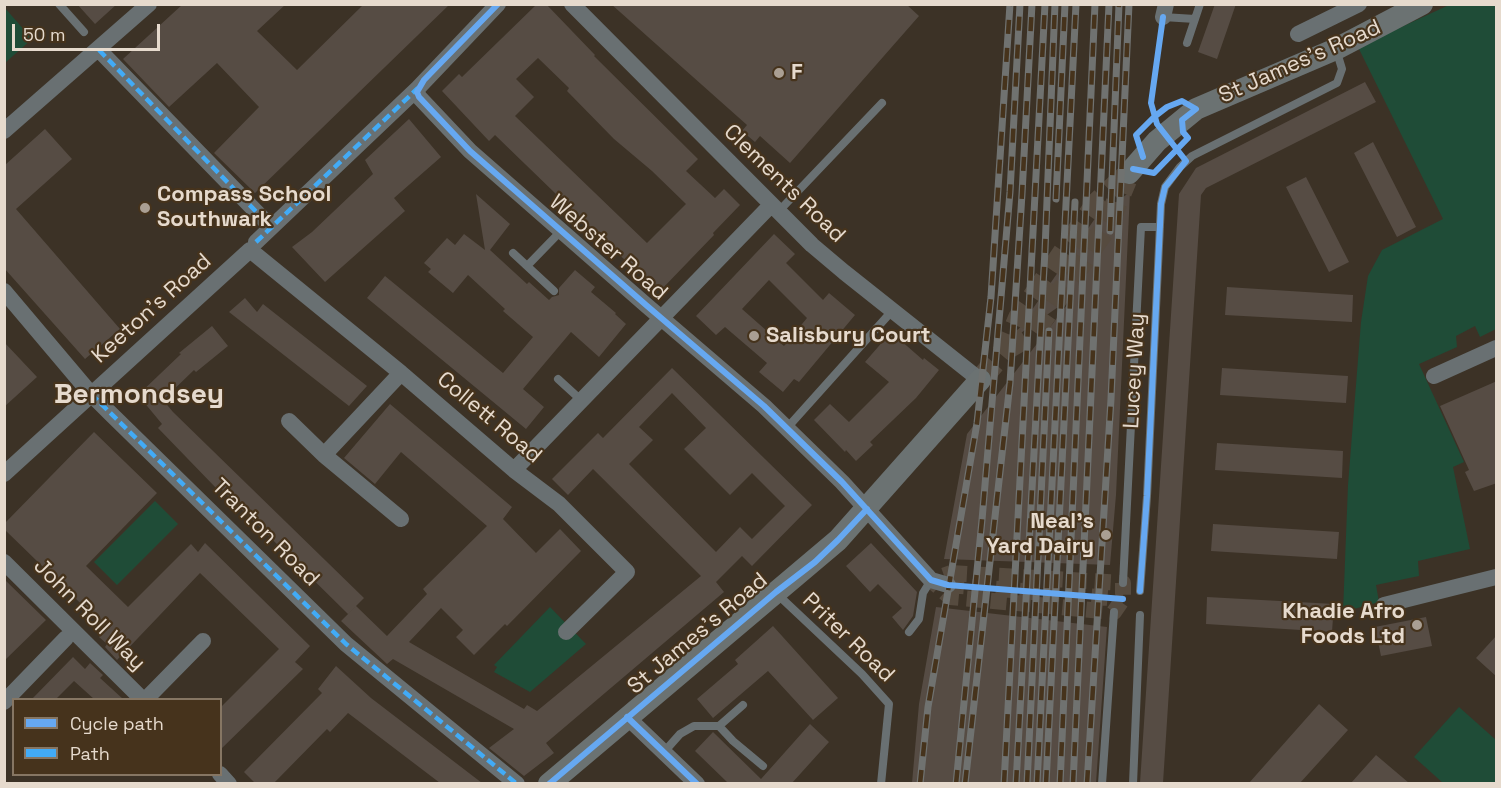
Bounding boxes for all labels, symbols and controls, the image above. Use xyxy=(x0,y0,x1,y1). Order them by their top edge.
scale bar xyxy=(15,12,164,50)
street label: St James's Road xyxy=(1215,14,1385,110)
text: 50 m xyxy=(23,23,65,46)
place label: F xyxy=(791,60,803,86)
marker: F xyxy=(772,66,786,80)
street label: Clements Road xyxy=(718,119,850,249)
place label: Compass School Southwark xyxy=(157,182,331,234)
street label: Webster Road xyxy=(543,189,673,307)
marker: Compass School Southwark xyxy=(138,201,152,215)
street label: Keeton's Road xyxy=(87,249,217,369)
street label: Lucey Way xyxy=(1119,313,1151,429)
place label: Salisbury Court xyxy=(766,323,931,349)
marker: Salisbury Court xyxy=(747,329,761,343)
street label: Collett Road xyxy=(431,367,547,469)
district label: Bermondsey xyxy=(54,378,224,412)
street label: Tranton Road xyxy=(206,474,324,592)
place label: Neal's Yard Dairy xyxy=(986,509,1094,560)
marker: Neal's Yard Dairy xyxy=(1099,528,1113,542)
street label: John Roll Way xyxy=(28,554,150,676)
street label: St James's Road xyxy=(623,568,773,700)
street label: Priter Road xyxy=(797,588,899,688)
place label: Khadie Afro Foods Ltd xyxy=(1282,599,1405,650)
marker: Khadie Afro Foods Ltd xyxy=(1410,618,1424,632)
legend xyxy=(12,698,222,776)
text: Cycle path xyxy=(70,712,164,735)
text: Path xyxy=(70,742,110,765)

